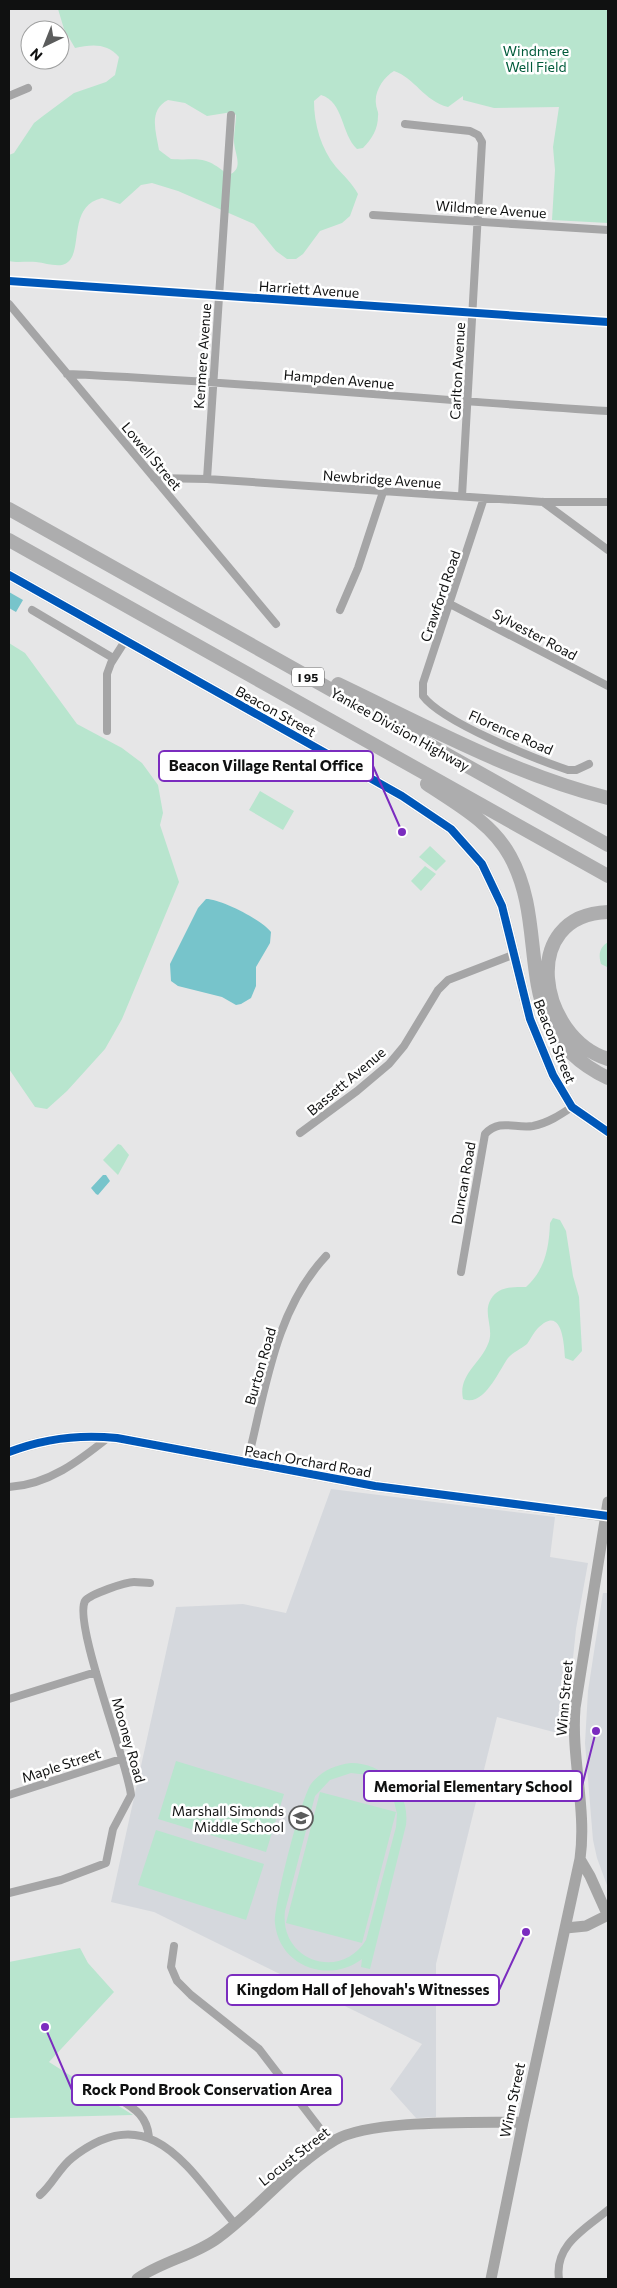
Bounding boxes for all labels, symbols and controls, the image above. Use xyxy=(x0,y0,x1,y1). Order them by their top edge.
north arrow xyxy=(20,20,70,70)
park label: Windmere Well Field xyxy=(503,42,569,75)
text: N xyxy=(26,45,45,65)
street label: Wildmere Avenue xyxy=(435,197,547,221)
street label: Harriett Avenue xyxy=(258,277,360,301)
street label: Kenmere Avenue xyxy=(190,303,214,409)
street label: Carlton Avenue xyxy=(446,322,468,420)
street label: Hampden Avenue xyxy=(283,366,395,392)
street label: Lowell Street xyxy=(119,418,186,494)
street label: Newbridge Avenue xyxy=(322,466,442,492)
street label: Crawford Road xyxy=(416,548,464,644)
street label: Sylvester Road xyxy=(490,605,580,663)
road number: I 95 xyxy=(292,668,324,686)
street label: Beacon Street xyxy=(233,682,319,740)
street label: Yankee Division Highway xyxy=(327,684,473,774)
street label: Florence Road xyxy=(466,706,556,758)
callout: Beacon Village Rental Office xyxy=(159,751,373,781)
text: Beacon Village Rental Office xyxy=(169,756,363,774)
street label: Beacon Street xyxy=(530,996,580,1086)
street label: Bassett Avenue xyxy=(303,1043,389,1119)
street label: Duncan Road xyxy=(447,1140,479,1226)
street label: Burton Road xyxy=(241,1325,279,1407)
street label: Peach Orchard Road xyxy=(243,1441,373,1481)
street label: Winn Street xyxy=(552,1659,576,1737)
street label: Mooney Road xyxy=(109,1695,149,1785)
street label: Maple Street xyxy=(19,1744,103,1786)
callout: Memorial Elementary School xyxy=(364,1771,582,1801)
text: Memorial Elementary School xyxy=(374,1777,572,1795)
place label: Marshall Simonds Middle School xyxy=(172,1802,284,1835)
school or university icon: Marshall Simonds Middle School xyxy=(288,1805,314,1831)
callout: Kingdom Hall of Jehovah's Witnesses xyxy=(227,1975,499,2005)
text: Kingdom Hall of Jehovah's Witnesses xyxy=(237,1980,489,1998)
street label: Winn Street xyxy=(496,2061,528,2139)
callout: Rock Pond Brook Conservation Area xyxy=(72,2075,342,2105)
text: Rock Pond Brook Conservation Area xyxy=(82,2080,332,2098)
street label: Locust Street xyxy=(255,2123,333,2189)

